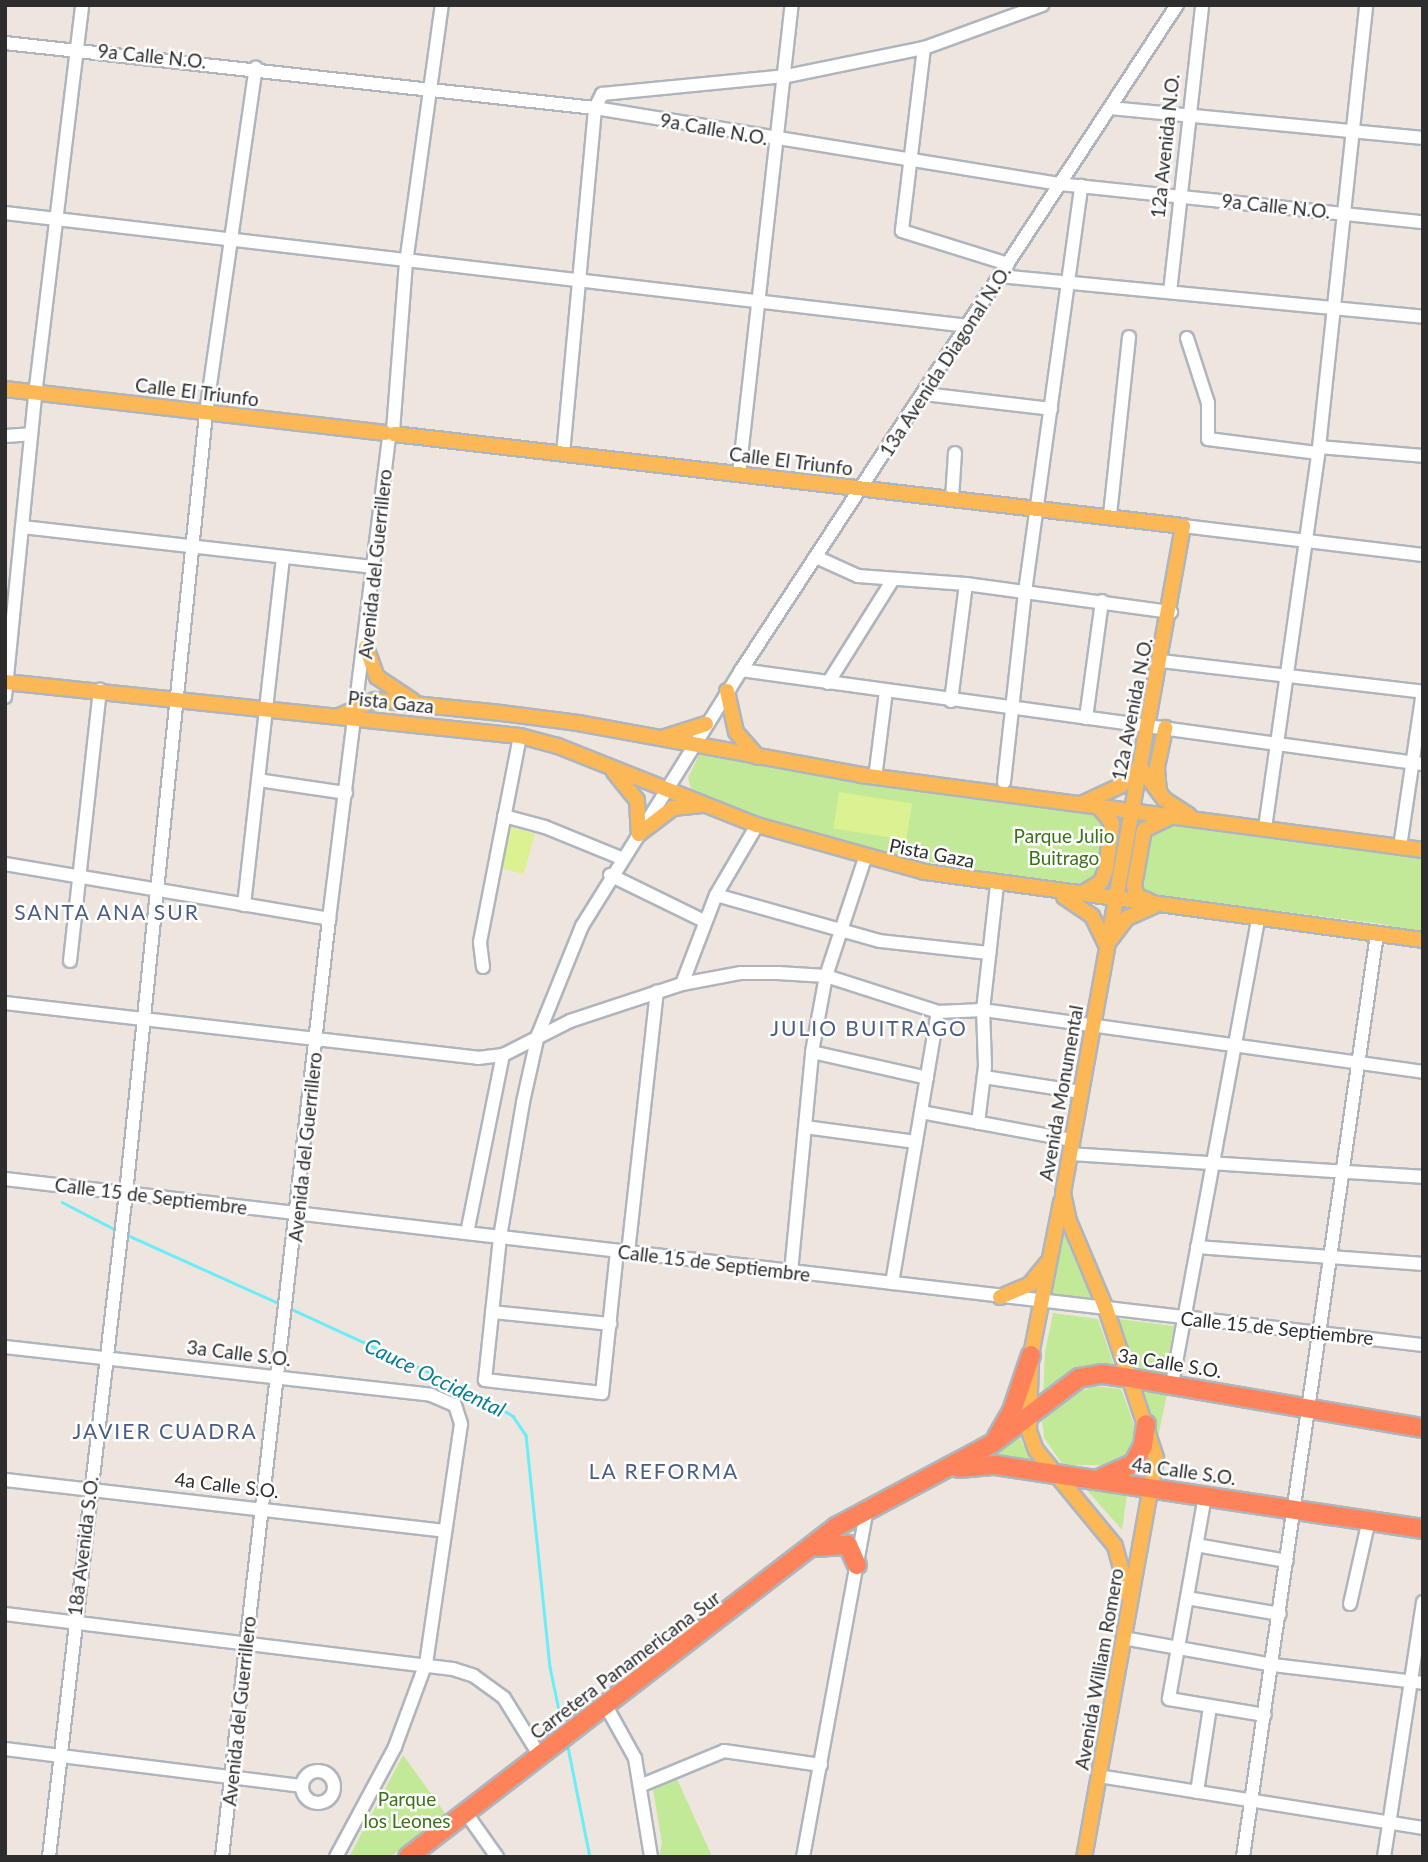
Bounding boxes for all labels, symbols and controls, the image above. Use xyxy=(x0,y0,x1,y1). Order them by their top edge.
street label: 9a Calle N.O. xyxy=(97,39,207,73)
street label: 12a Avenida N.O. xyxy=(1146,72,1184,220)
street label: 9a Calle N.O. xyxy=(658,108,770,150)
street label: 9a Calle N.O. xyxy=(1221,189,1331,223)
street label: 13a Avenida Diagonal N.O. xyxy=(874,261,1016,461)
street label: Calle El Triunfo xyxy=(134,373,260,411)
street label: Calle El Triunfo xyxy=(728,442,854,480)
street label: Avenida del Guerrillero xyxy=(354,468,396,660)
street label: 12a Avenida N.O. xyxy=(1107,635,1157,783)
street label: Pista Gaza xyxy=(347,686,435,718)
park label: Parque Julio Buitrago xyxy=(1013,825,1115,869)
street label: Pista Gaza xyxy=(887,834,977,872)
district label: SANTA ANA SUR xyxy=(15,899,199,925)
street label: Avenida Monumental xyxy=(1034,1003,1088,1183)
district label: JULIO BUITRAGO xyxy=(772,1015,966,1041)
street label: Avenida del Guerrillero xyxy=(284,1051,326,1243)
street label: Calle 15 de Septiembre xyxy=(53,1173,249,1219)
street label: Calle 15 de Septiembre xyxy=(616,1240,812,1286)
street label: Calle 15 de Septiembre xyxy=(1179,1307,1375,1349)
water label: Cauce Occidental xyxy=(361,1332,509,1422)
street label: 3a Calle S.O. xyxy=(186,1335,292,1371)
street label: 3a Calle S.O. xyxy=(1116,1344,1224,1382)
district label: JAVIER CUADRA xyxy=(74,1418,256,1444)
street label: 4a Calle S.O. xyxy=(1130,1452,1238,1490)
district label: LA REFORMA xyxy=(590,1458,738,1484)
street label: 4a Calle S.O. xyxy=(174,1467,280,1503)
street label: 18a Avenida S.O. xyxy=(63,1474,103,1618)
street label: Avenida William Romero xyxy=(1070,1566,1128,1772)
street label: Carretera Panamericana Sur xyxy=(525,1586,725,1744)
street label: Avenida del Guerrillero xyxy=(218,1615,260,1807)
park label: Parque los Leones xyxy=(363,1788,451,1832)

